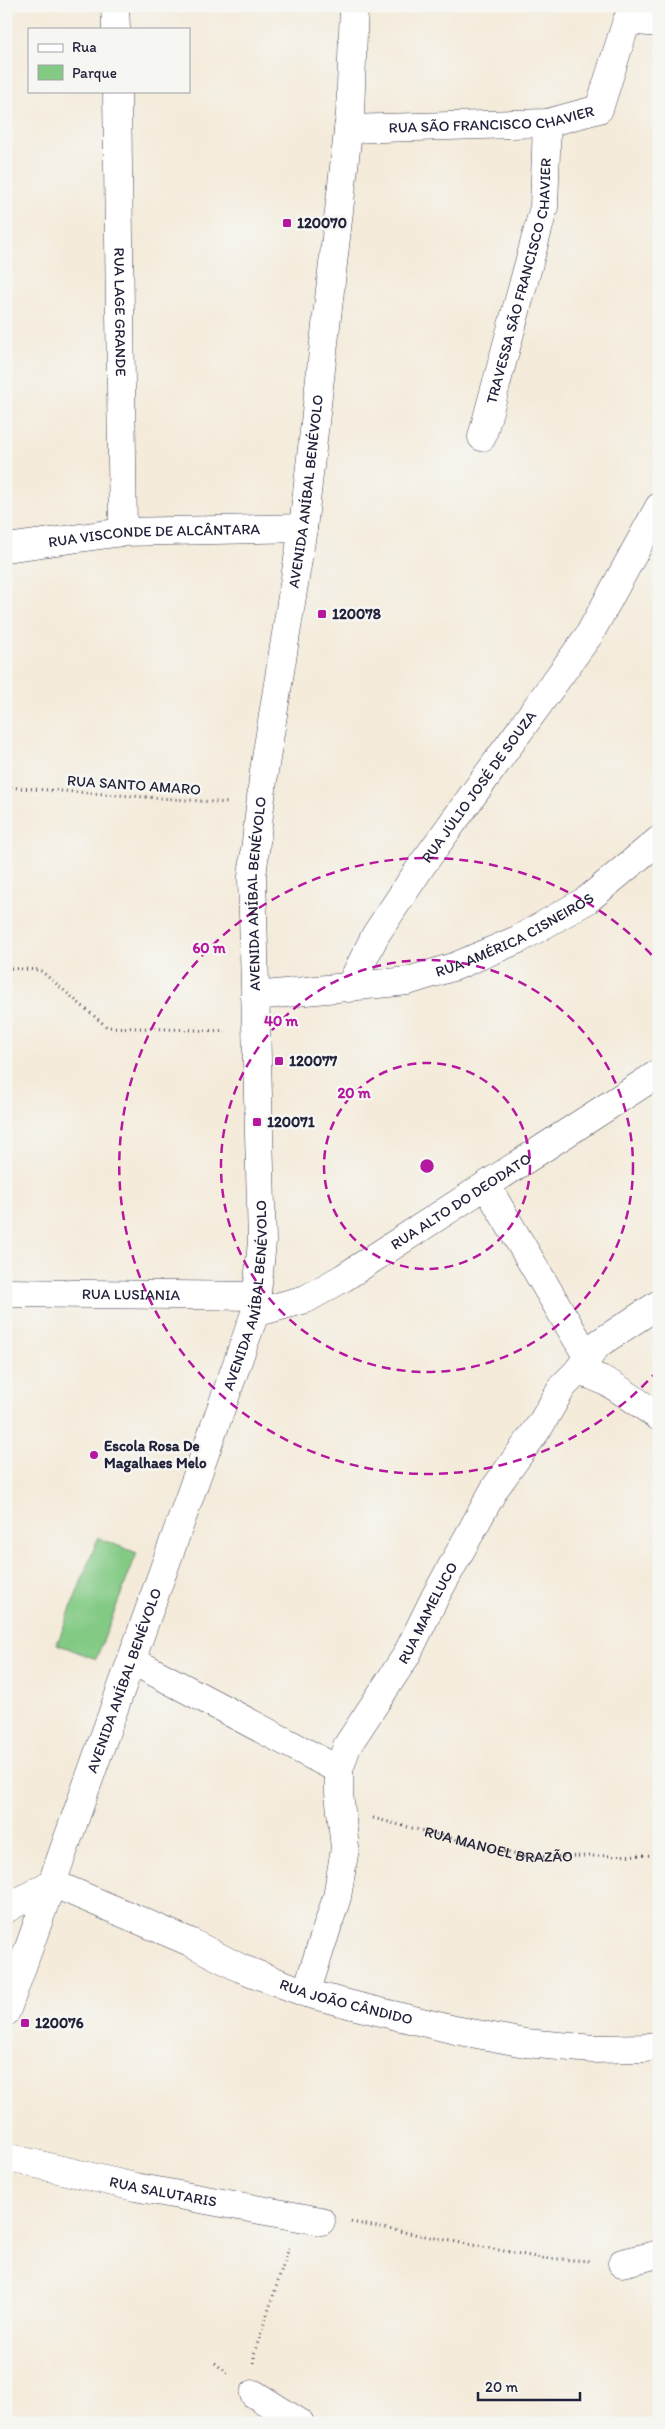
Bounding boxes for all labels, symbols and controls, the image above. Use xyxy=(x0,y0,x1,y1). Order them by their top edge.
legend xyxy=(28,28,190,92)
text: Rua xyxy=(72,38,97,56)
text: Parque xyxy=(72,64,117,82)
street label: RUA SÃO FRANCISCO CHAVIER xyxy=(388,102,596,137)
street label: TRAVESSA SÃO FRANCISCO CHAVIER xyxy=(482,158,555,406)
place label: 120070 xyxy=(297,214,347,232)
marker: 120070 xyxy=(281,217,293,229)
street label: RUA LAGE GRANDE xyxy=(110,247,130,377)
street label: AVENIDA ANÍBAL BENÉVOLO xyxy=(284,394,327,589)
street label: RUA VISCONDE DE ALCÂNTARA xyxy=(47,520,261,551)
place label: 120078 xyxy=(332,605,382,623)
marker: 120078 xyxy=(316,608,328,620)
street label: RUA JÚLIO JOSÉ DE SOUZA xyxy=(418,707,540,866)
street label: RUA SANTO AMARO xyxy=(66,771,202,799)
street label: AVENIDA ANÍBAL BENÉVOLO xyxy=(243,795,270,991)
street label: RUA AMÉRICA CISNEIROS xyxy=(433,889,597,981)
text: 60 m xyxy=(192,939,226,957)
text: 40 m xyxy=(264,1012,299,1030)
place label: 120077 xyxy=(289,1052,338,1070)
marker: 120077 xyxy=(273,1055,285,1067)
text: 20 m xyxy=(337,1084,371,1102)
place label: 120071 xyxy=(267,1113,315,1131)
marker: 120071 xyxy=(251,1116,263,1128)
street label: RUA ALTO DO DEODATO xyxy=(387,1149,535,1254)
centre of rings xyxy=(418,1157,436,1175)
street label: AVENIDA ANÍBAL BENÉVOLO xyxy=(219,1200,271,1393)
street label: RUA LUSIANIA xyxy=(82,1285,181,1304)
place label: Escola Rosa De Magalhaes Melo xyxy=(104,1437,207,1473)
marker: Escola Rosa De Magalhaes Melo xyxy=(88,1449,100,1461)
street label: RUA MAMELUCO xyxy=(394,1559,461,1667)
street label: AVENIDA ANÍBAL BENÉVOLO xyxy=(83,1585,165,1775)
street label: RUA MANOEL BRAZÃO xyxy=(422,1823,573,1866)
street label: RUA JOÃO CÂNDIDO xyxy=(277,1975,415,2028)
place label: 120076 xyxy=(35,2014,84,2032)
marker: 120076 xyxy=(19,2017,31,2029)
street label: RUA SALUTARIS xyxy=(108,2172,218,2211)
scale bar xyxy=(478,2369,580,2401)
text: 20 m xyxy=(485,2378,519,2396)

